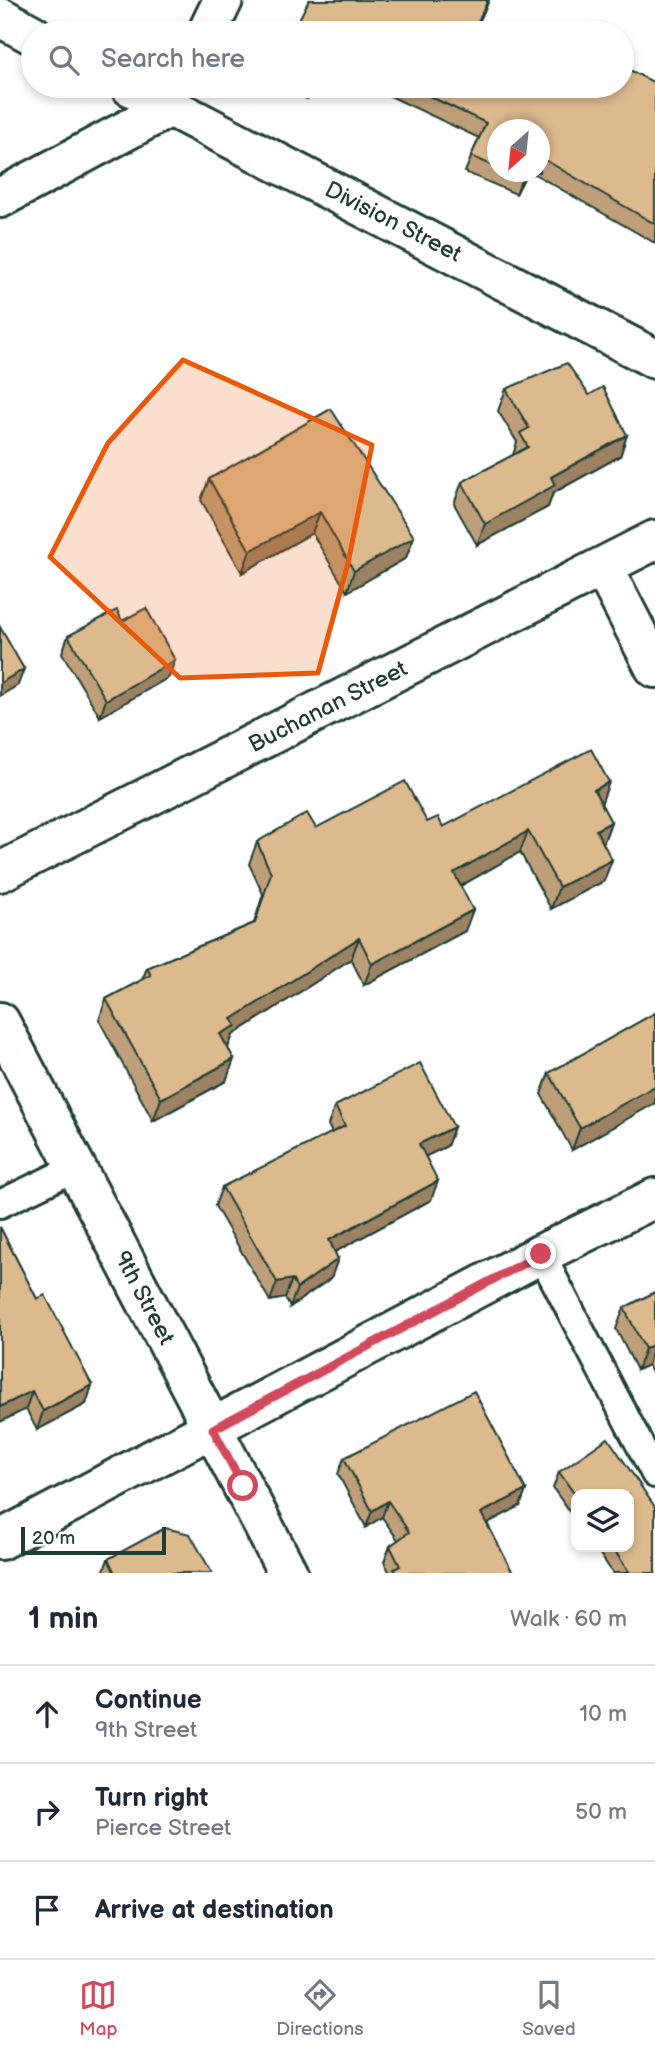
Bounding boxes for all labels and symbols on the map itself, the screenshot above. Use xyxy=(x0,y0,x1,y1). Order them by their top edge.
north arrow xyxy=(487,119,550,182)
street label: Division Street xyxy=(320,176,466,268)
street label: Buchanan Street xyxy=(244,655,412,759)
route end xyxy=(525,1238,556,1269)
street label: 9th Street xyxy=(108,1246,180,1350)
route start xyxy=(227,1470,258,1501)
scale bar xyxy=(21,1524,166,1556)

